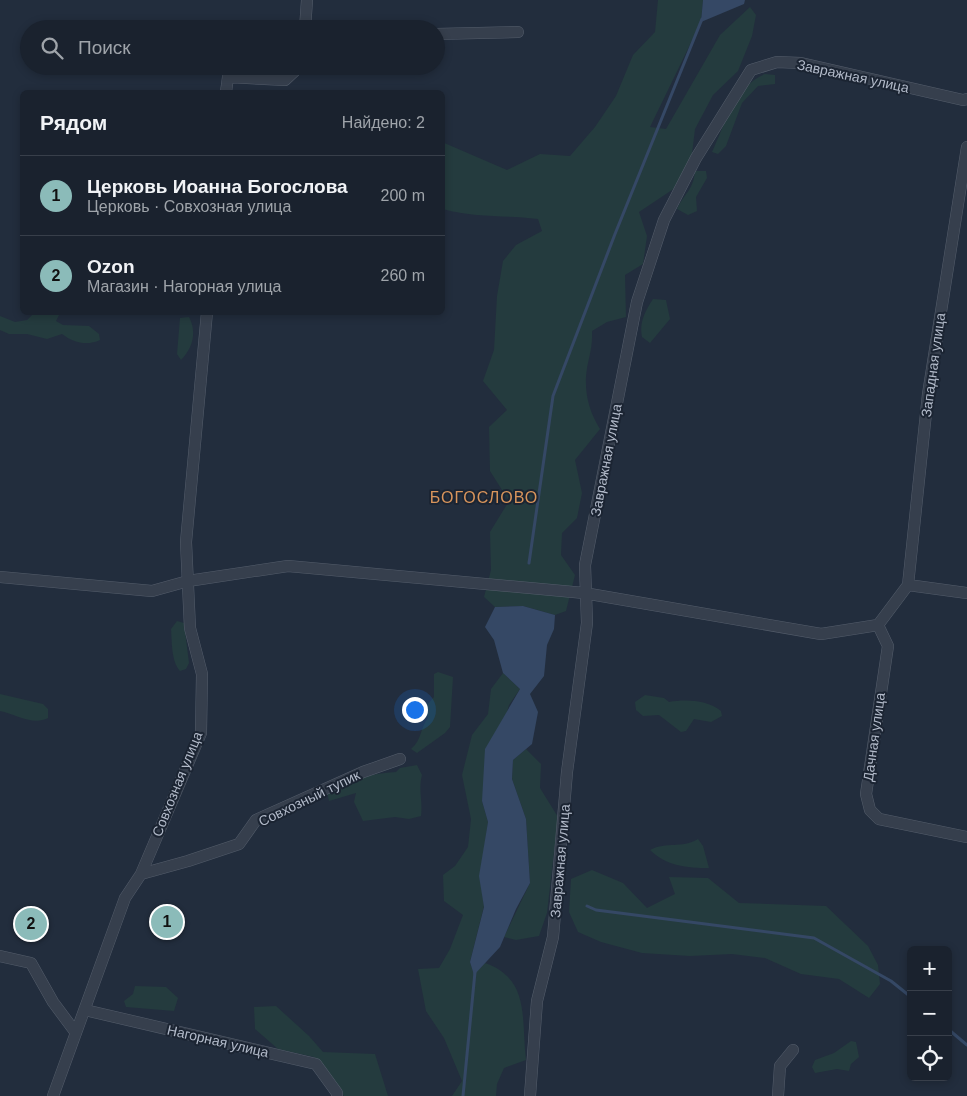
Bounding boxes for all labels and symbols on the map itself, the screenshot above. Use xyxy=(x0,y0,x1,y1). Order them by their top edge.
street label: Завражная улица xyxy=(796,56,911,96)
street label: Западная улица xyxy=(918,312,948,418)
street label: Завражная улица xyxy=(587,402,625,518)
district label: БОГОСЛОВО xyxy=(430,489,538,506)
street label: Дачная улица xyxy=(860,691,888,783)
your location xyxy=(402,697,428,723)
street label: Совхозная улица xyxy=(149,729,205,839)
street label: Совхозный тупик xyxy=(256,766,363,829)
street label: Завражная улица xyxy=(547,803,573,919)
pin: 1 xyxy=(151,903,183,941)
pin: 2 xyxy=(15,905,47,943)
street label: Нагорная улица xyxy=(166,1022,271,1061)

